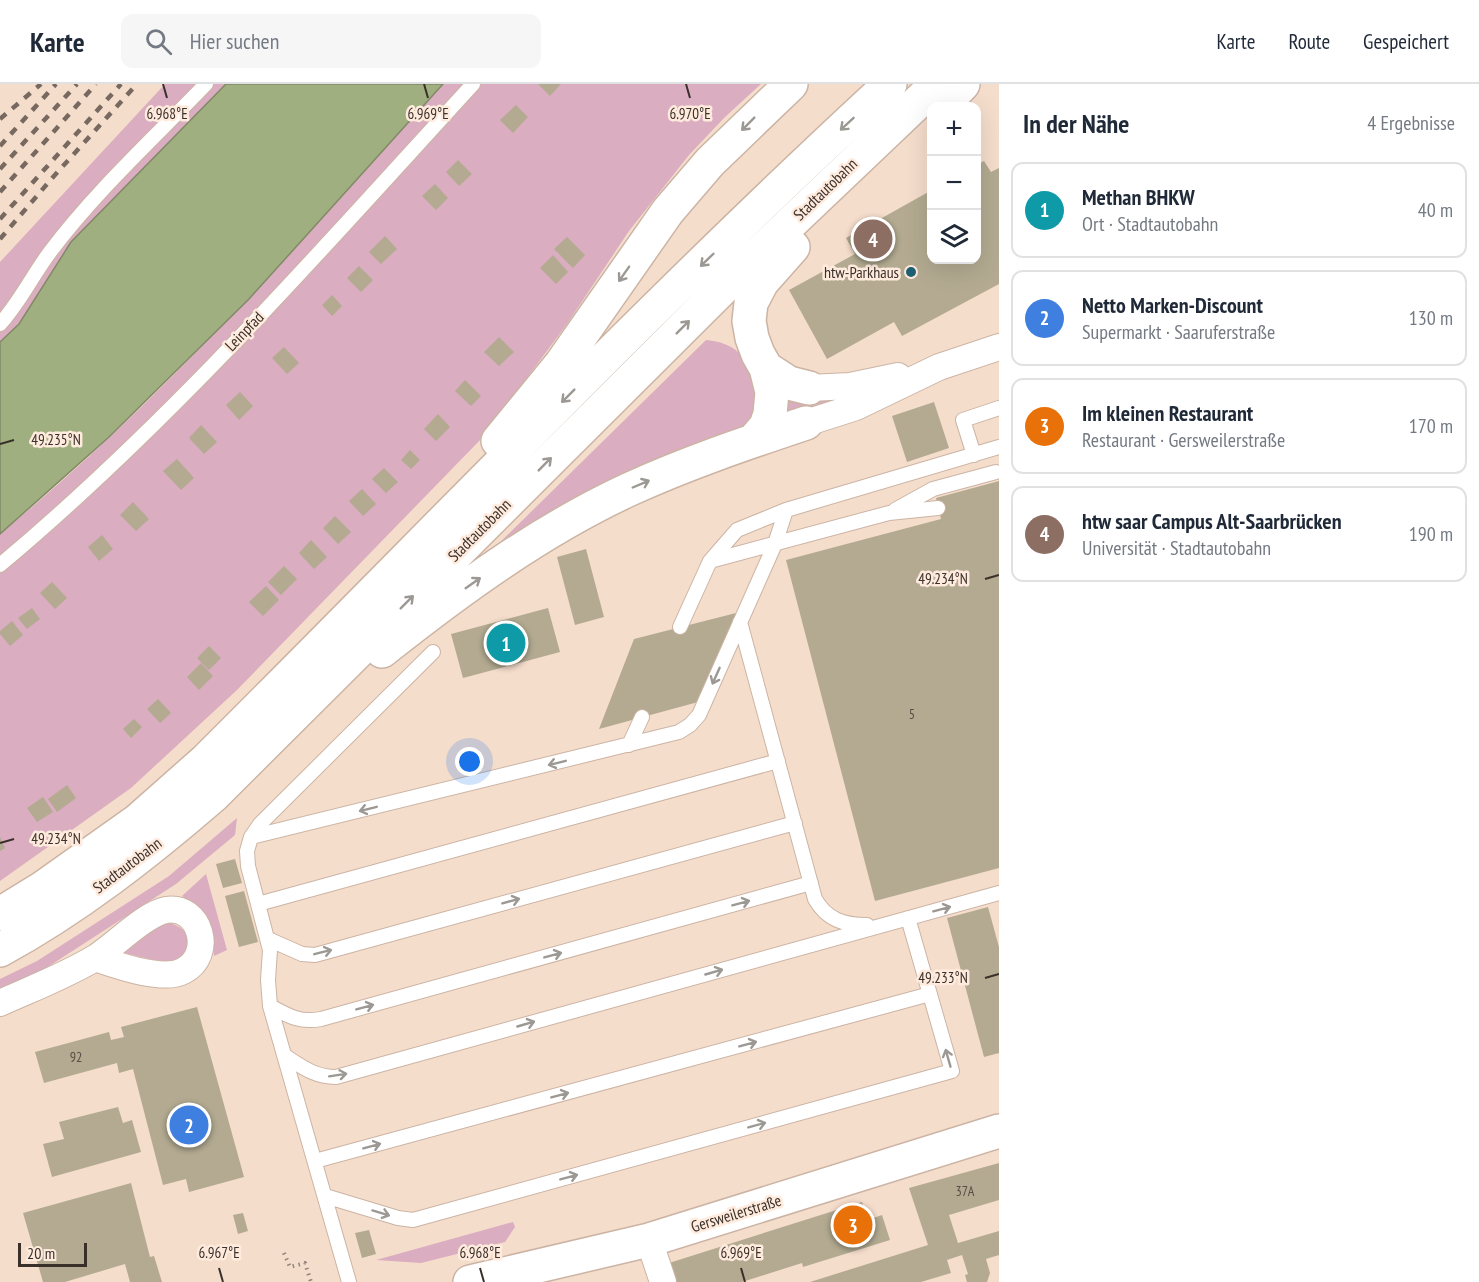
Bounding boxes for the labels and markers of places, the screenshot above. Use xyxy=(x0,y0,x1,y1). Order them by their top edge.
pin: 4 xyxy=(854,216,892,262)
place label: htw-Parkhaus xyxy=(824,262,899,282)
marker: htw-Parkhaus xyxy=(904,265,918,279)
pin: 1 xyxy=(486,620,526,666)
pin: 2 xyxy=(170,1102,208,1148)
pin: 3 xyxy=(834,1202,872,1248)

